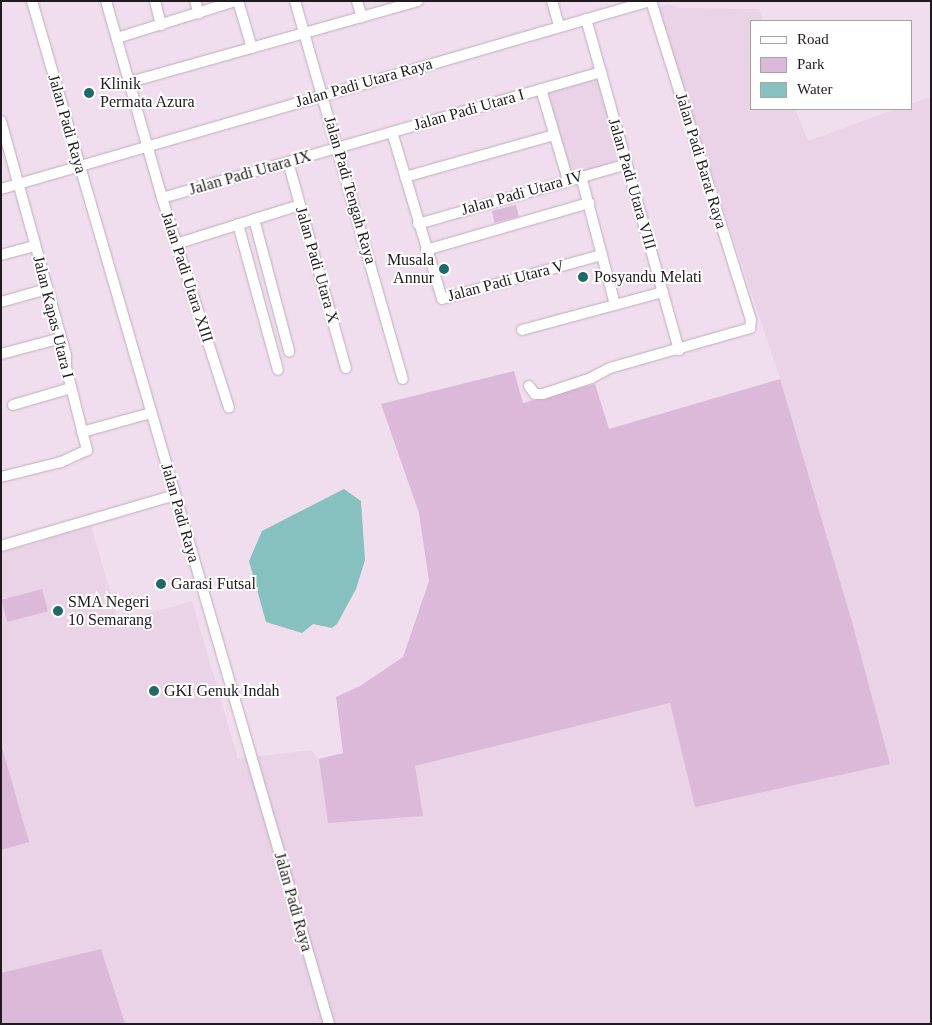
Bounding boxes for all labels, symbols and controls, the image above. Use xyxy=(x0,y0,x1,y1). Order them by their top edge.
legend xyxy=(750,20,912,110)
text: Road xyxy=(797,31,829,47)
street label: Jalan Padi Utara Raya xyxy=(293,54,435,112)
text: Park xyxy=(797,56,825,72)
street label: Jalan Padi Raya xyxy=(44,72,90,176)
place label: Klinik Permata Azura xyxy=(100,74,196,112)
text: Water xyxy=(797,81,832,97)
street label: Jalan Padi Utara I xyxy=(411,85,527,135)
marker: Klinik Permata Azura xyxy=(82,86,96,100)
street label: Jalan Padi Barat Raya xyxy=(671,91,731,231)
street label: Jalan Padi Tengah Raya xyxy=(320,114,380,266)
street label: Jalan Padi Utara VIII xyxy=(604,116,660,252)
street label: Jalan Padi Utara IX xyxy=(187,146,313,200)
street label: Jalan Padi Utara IV xyxy=(459,166,585,220)
street label: Jalan Padi Utara X xyxy=(291,204,343,326)
street label: Jalan Padi Utara XIII xyxy=(157,209,217,345)
place label: Musala Annur xyxy=(387,250,434,288)
street label: Jalan Kapas Utara I xyxy=(28,254,78,380)
street label: Jalan Padi Utara V xyxy=(445,256,567,306)
marker: Musala Annur xyxy=(438,263,450,275)
place label: Posyandu Melati xyxy=(594,267,702,287)
marker: Posyandu Melati xyxy=(576,270,590,284)
street label: Jalan Padi Raya xyxy=(157,461,203,565)
place label: Garasi Futsal xyxy=(171,574,256,594)
marker: Garasi Futsal xyxy=(155,578,167,590)
place label: SMA Negeri 10 Semarang xyxy=(68,592,152,630)
marker: SMA Negeri 10 Semarang xyxy=(52,605,64,617)
place label: GKI Genuk Indah xyxy=(164,681,280,701)
marker: GKI Genuk Indah xyxy=(148,685,160,697)
street label: Jalan Padi Raya xyxy=(270,850,316,954)

